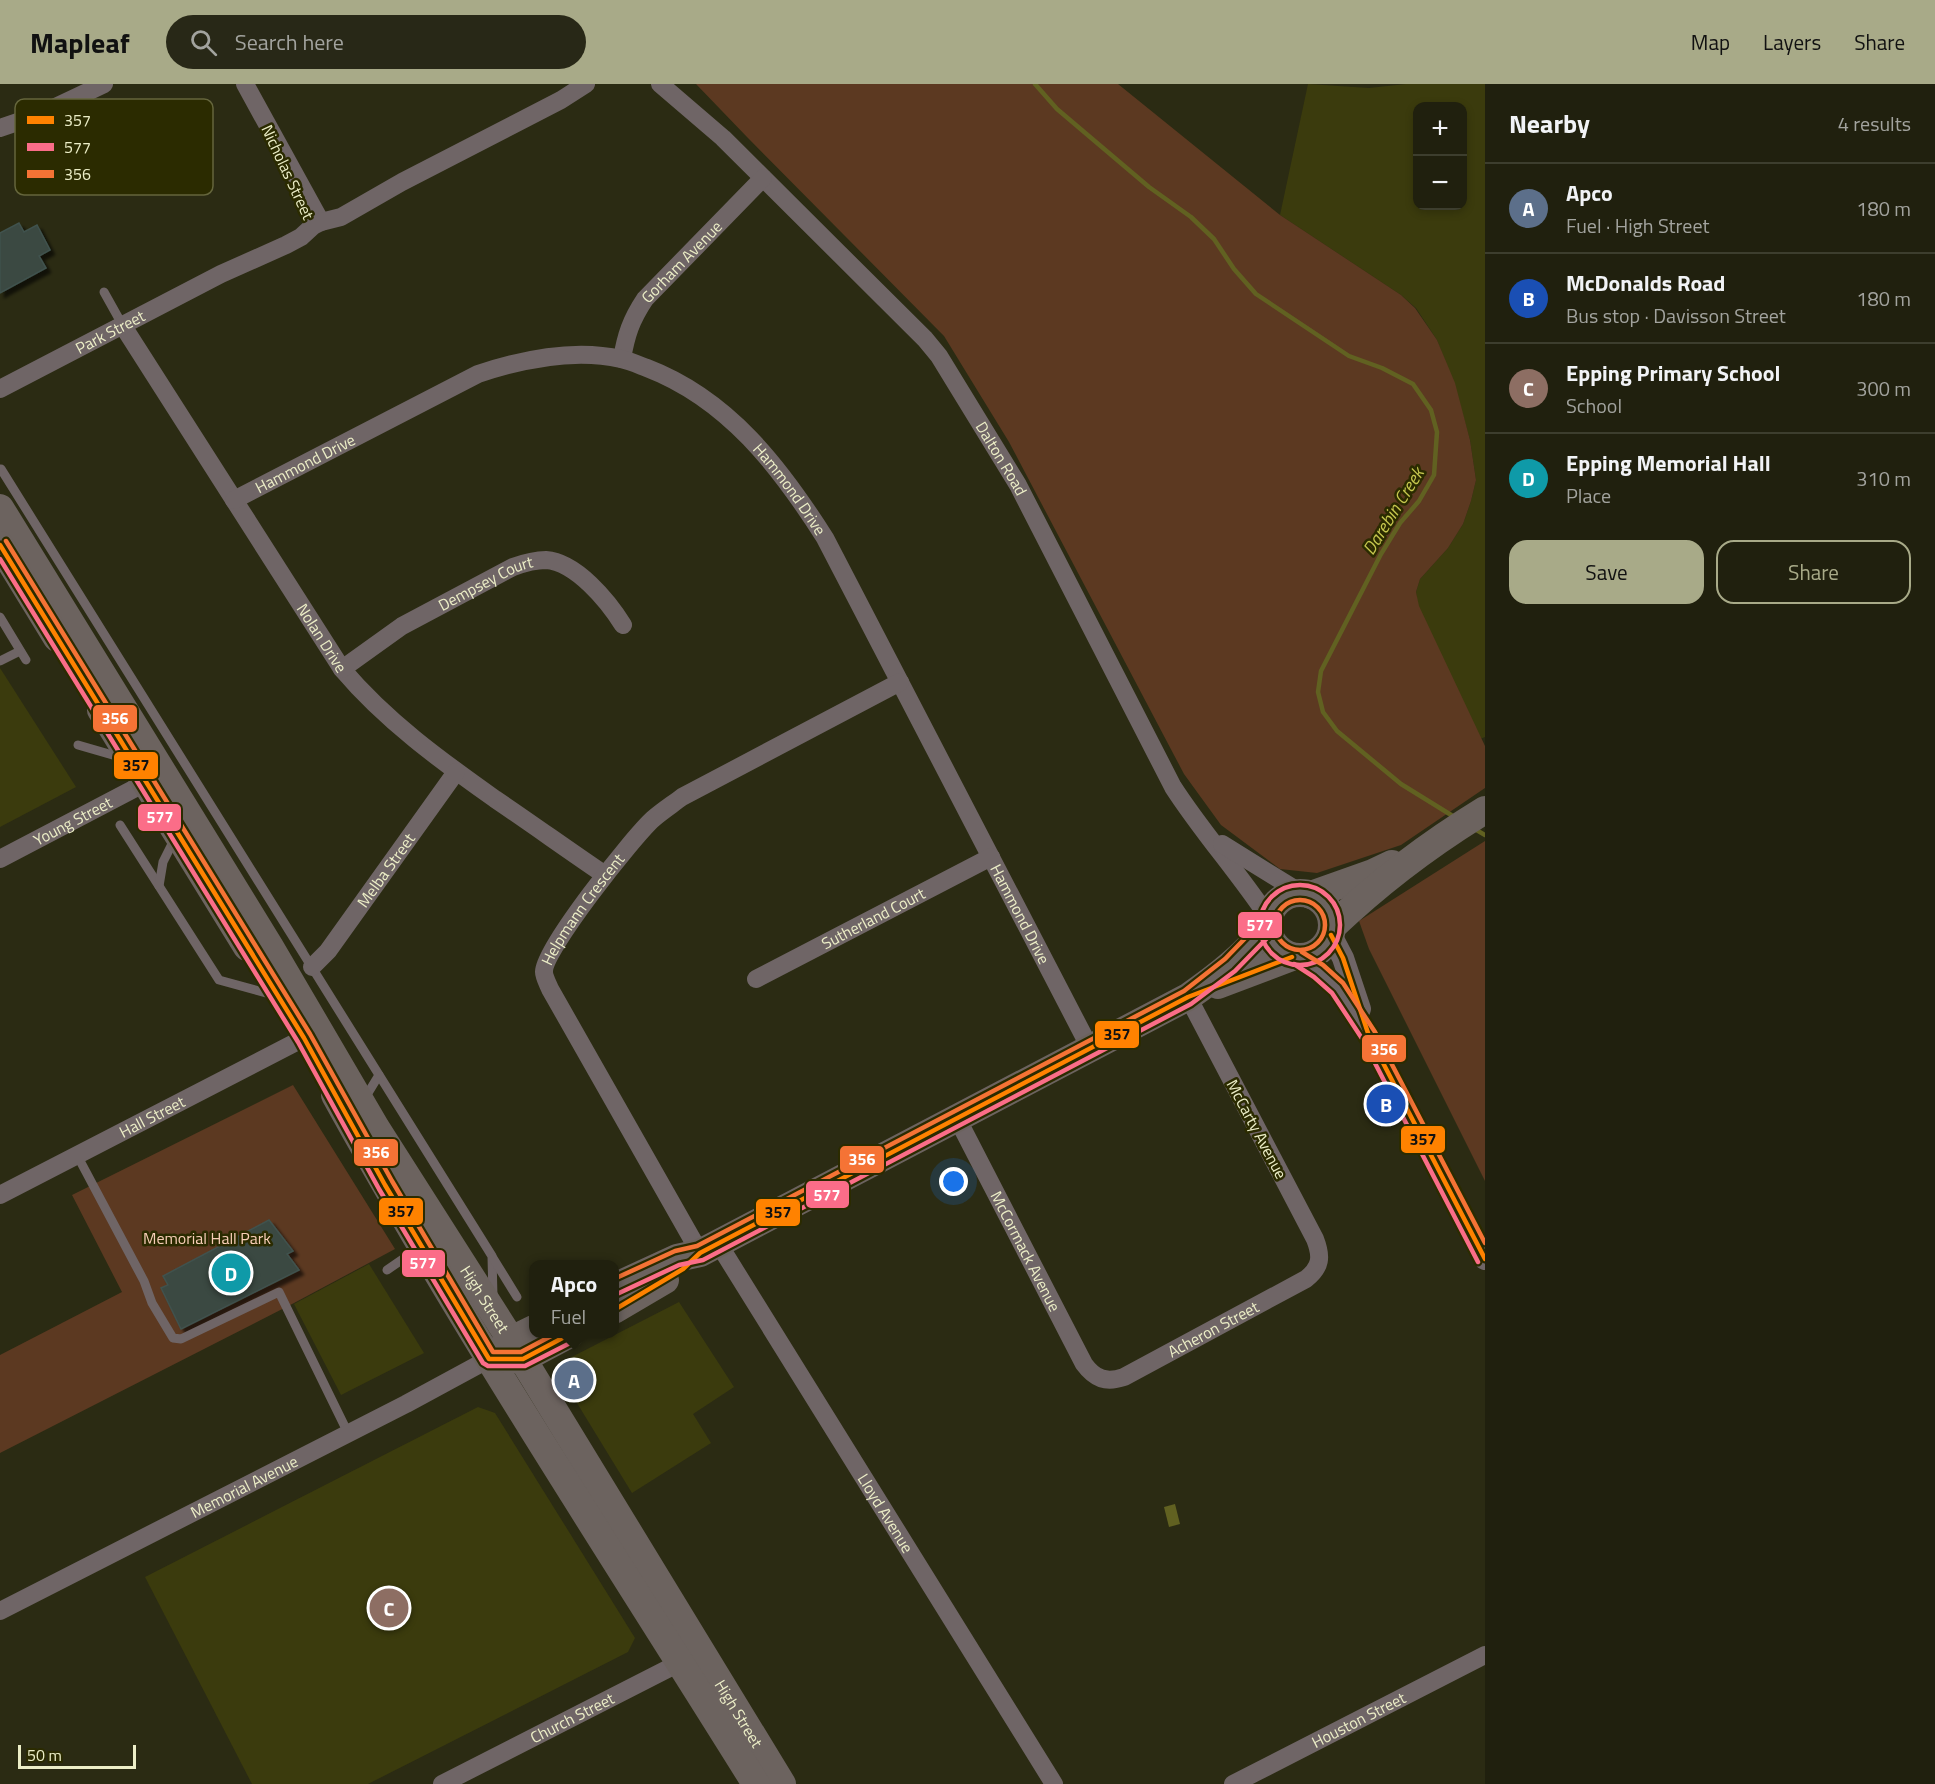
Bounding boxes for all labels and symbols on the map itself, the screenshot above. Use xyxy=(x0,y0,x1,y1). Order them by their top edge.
legend xyxy=(15,99,213,195)
text: 357 xyxy=(64,108,91,132)
street label: Nicholas Street xyxy=(256,121,321,224)
text: 577 xyxy=(64,135,91,159)
text: 356 xyxy=(64,162,91,186)
street label: Gorham Avenue xyxy=(635,215,728,309)
street label: Park Street xyxy=(71,304,149,360)
street label: Dalton Road xyxy=(970,417,1033,500)
street label: Hammond Drive xyxy=(251,427,359,499)
street label: Hammond Drive xyxy=(748,437,832,540)
water label: Darebin Creek xyxy=(1355,460,1432,560)
street label: Dempsey Court xyxy=(434,549,535,617)
street label: Nolan Drive xyxy=(291,598,353,677)
line badge: 356 xyxy=(92,704,138,733)
text: 356 xyxy=(102,706,128,730)
line badge: 357 xyxy=(113,751,159,780)
text: 357 xyxy=(123,753,149,777)
street label: Young Street xyxy=(29,790,117,852)
line badge: 577 xyxy=(137,803,182,832)
text: 577 xyxy=(147,805,173,829)
street label: Melba Street xyxy=(351,828,421,912)
street label: Helpmann Crescent xyxy=(535,848,630,969)
street label: Hammond Drive xyxy=(984,860,1056,968)
street label: Sutherland Court xyxy=(817,881,930,955)
line badge: 577 xyxy=(1237,911,1283,939)
text: 577 xyxy=(1247,913,1273,937)
line badge: 357 xyxy=(1094,1020,1140,1049)
text: 357 xyxy=(1104,1022,1130,1046)
line badge: 356 xyxy=(1361,1034,1407,1063)
text: 356 xyxy=(1371,1037,1397,1061)
street label: McCarty Avenue xyxy=(1221,1075,1293,1183)
pin: B xyxy=(1366,1082,1406,1126)
street label: Hall Street xyxy=(115,1089,189,1144)
line badge: 357 xyxy=(1400,1125,1446,1154)
text: 357 xyxy=(1410,1127,1436,1151)
line badge: 356 xyxy=(353,1138,399,1167)
text: 356 xyxy=(363,1140,389,1164)
line badge: 356 xyxy=(839,1145,885,1174)
text: 356 xyxy=(849,1147,875,1171)
your location xyxy=(939,1167,968,1196)
line badge: 577 xyxy=(805,1180,850,1209)
text: 577 xyxy=(814,1183,840,1207)
street label: McCormack Avenue xyxy=(985,1187,1067,1316)
line badge: 357 xyxy=(378,1197,424,1226)
line badge: 357 xyxy=(755,1198,801,1227)
text: 357 xyxy=(388,1199,414,1223)
text: 357 xyxy=(765,1200,791,1224)
park label: Memorial Hall Park xyxy=(143,1226,271,1250)
line badge: 577 xyxy=(401,1249,446,1278)
pin: D xyxy=(212,1250,250,1296)
text: 577 xyxy=(410,1251,436,1275)
street label: High Street xyxy=(454,1261,516,1338)
street label: Acheron Street xyxy=(1163,1294,1263,1363)
pin: A xyxy=(554,1358,594,1402)
street label: Memorial Avenue xyxy=(186,1449,302,1524)
street label: Lloyd Avenue xyxy=(852,1469,920,1557)
pin: C xyxy=(370,1586,408,1630)
street label: High Street xyxy=(709,1675,769,1752)
street label: Church Street xyxy=(526,1686,619,1749)
street label: Houston Street xyxy=(1307,1686,1410,1754)
scale bar xyxy=(18,1742,136,1770)

